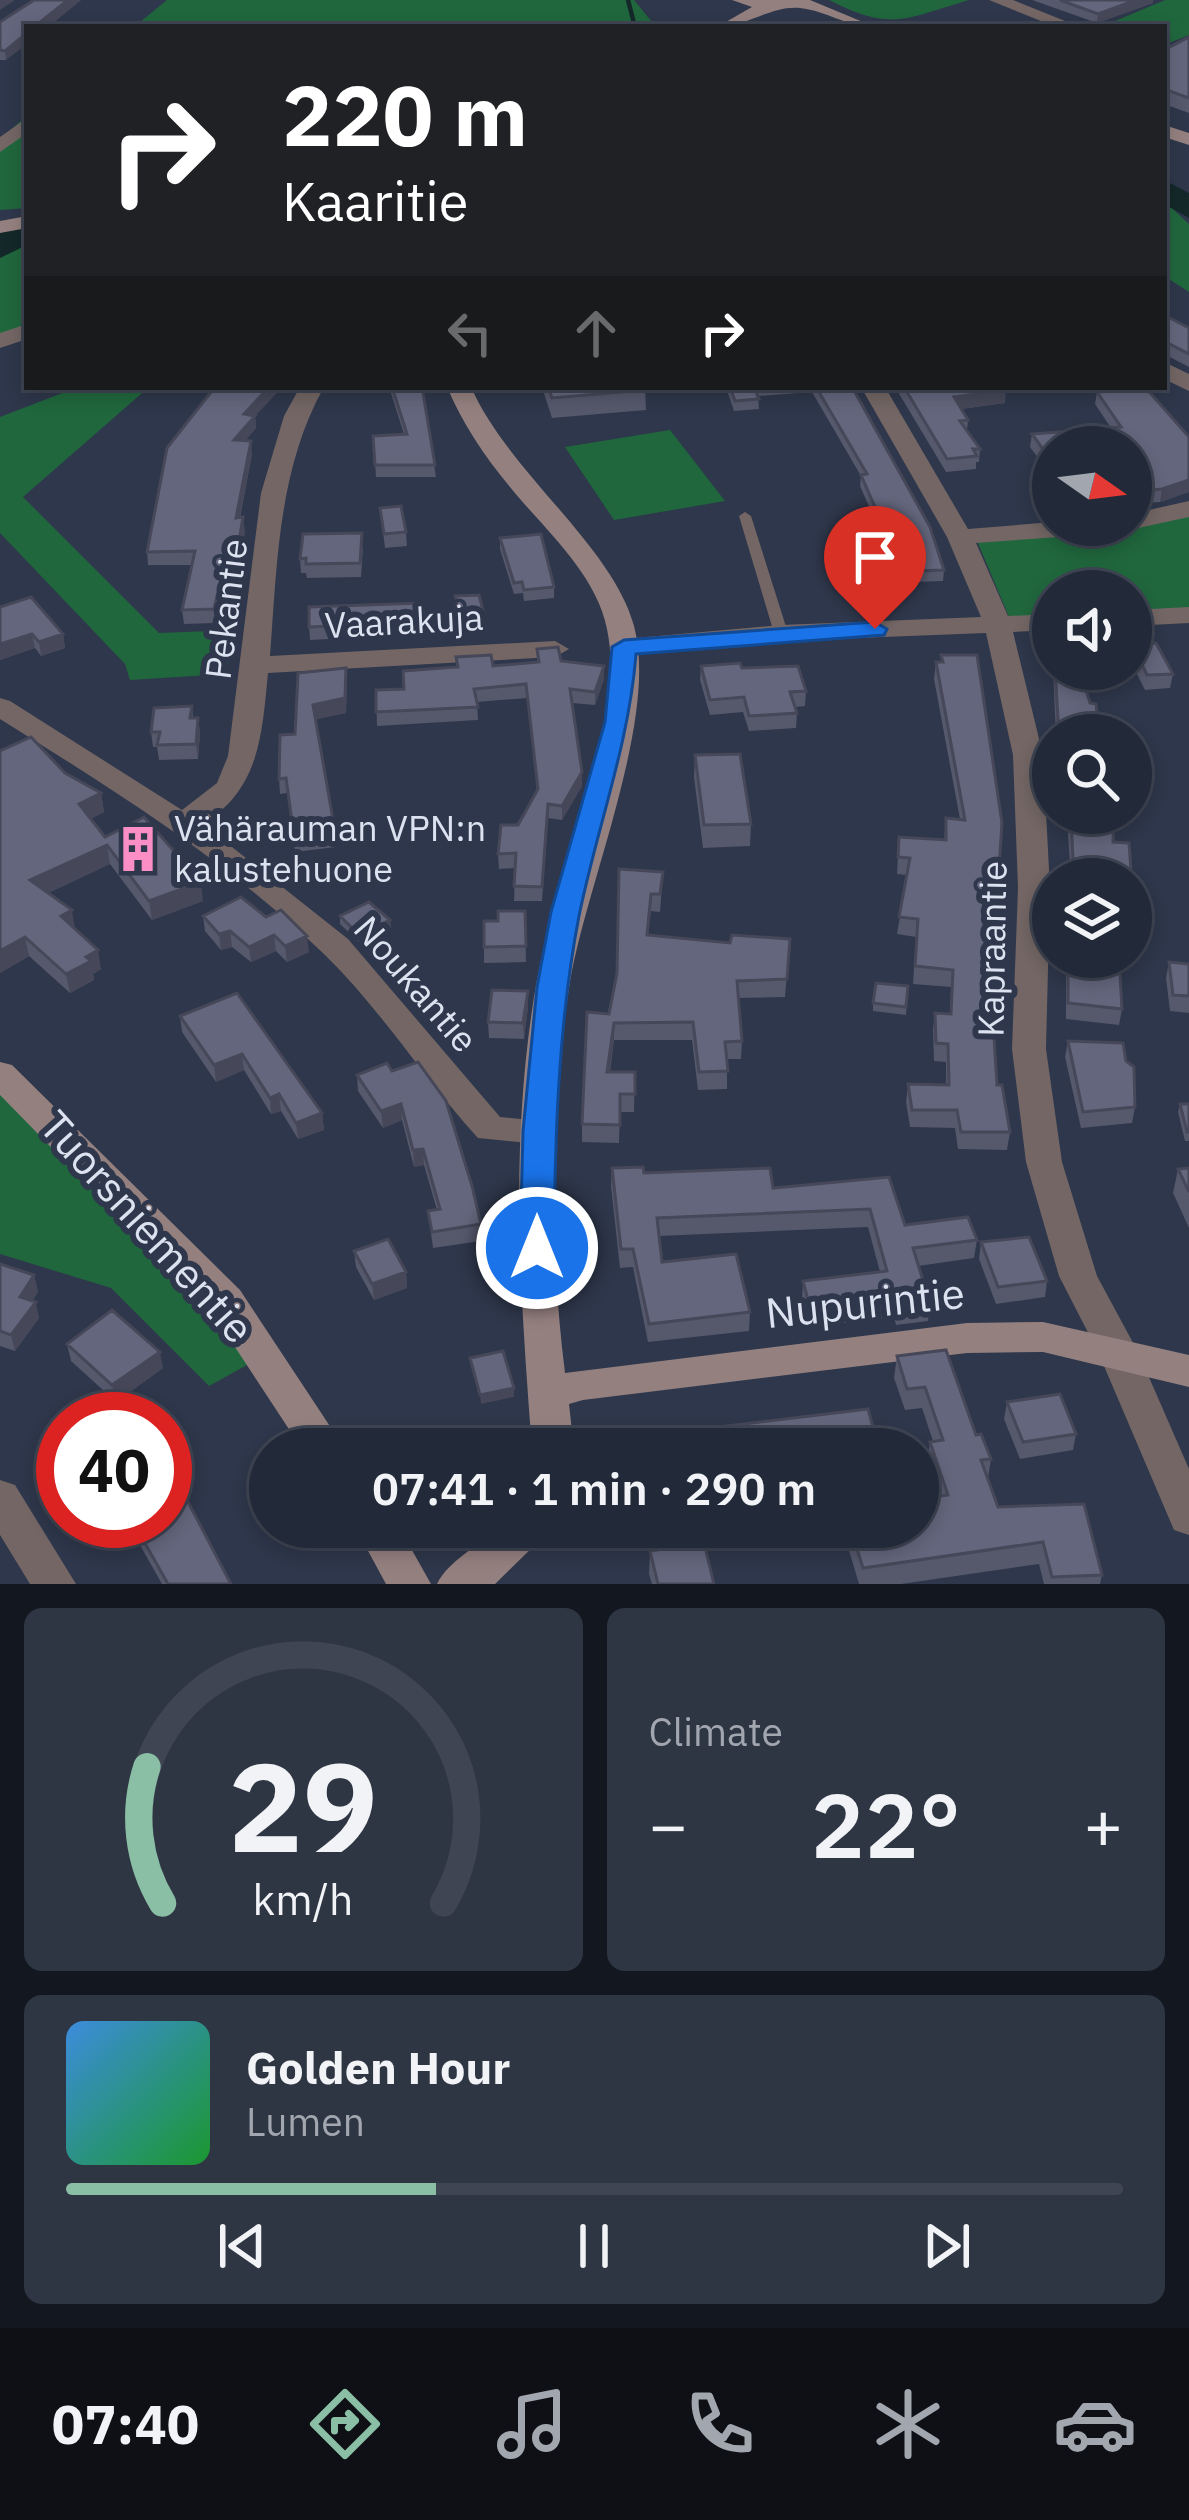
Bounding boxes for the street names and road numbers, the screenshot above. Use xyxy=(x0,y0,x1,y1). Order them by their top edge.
street label: Pekantie xyxy=(194,536,257,682)
street label: Vaarakuja xyxy=(323,593,485,648)
street label: Kapraantie xyxy=(966,861,1017,1037)
street label: Noukantie xyxy=(344,906,489,1062)
street label: Tuorsniementie xyxy=(28,1099,266,1354)
street label: Nupurintie xyxy=(763,1265,967,1340)

